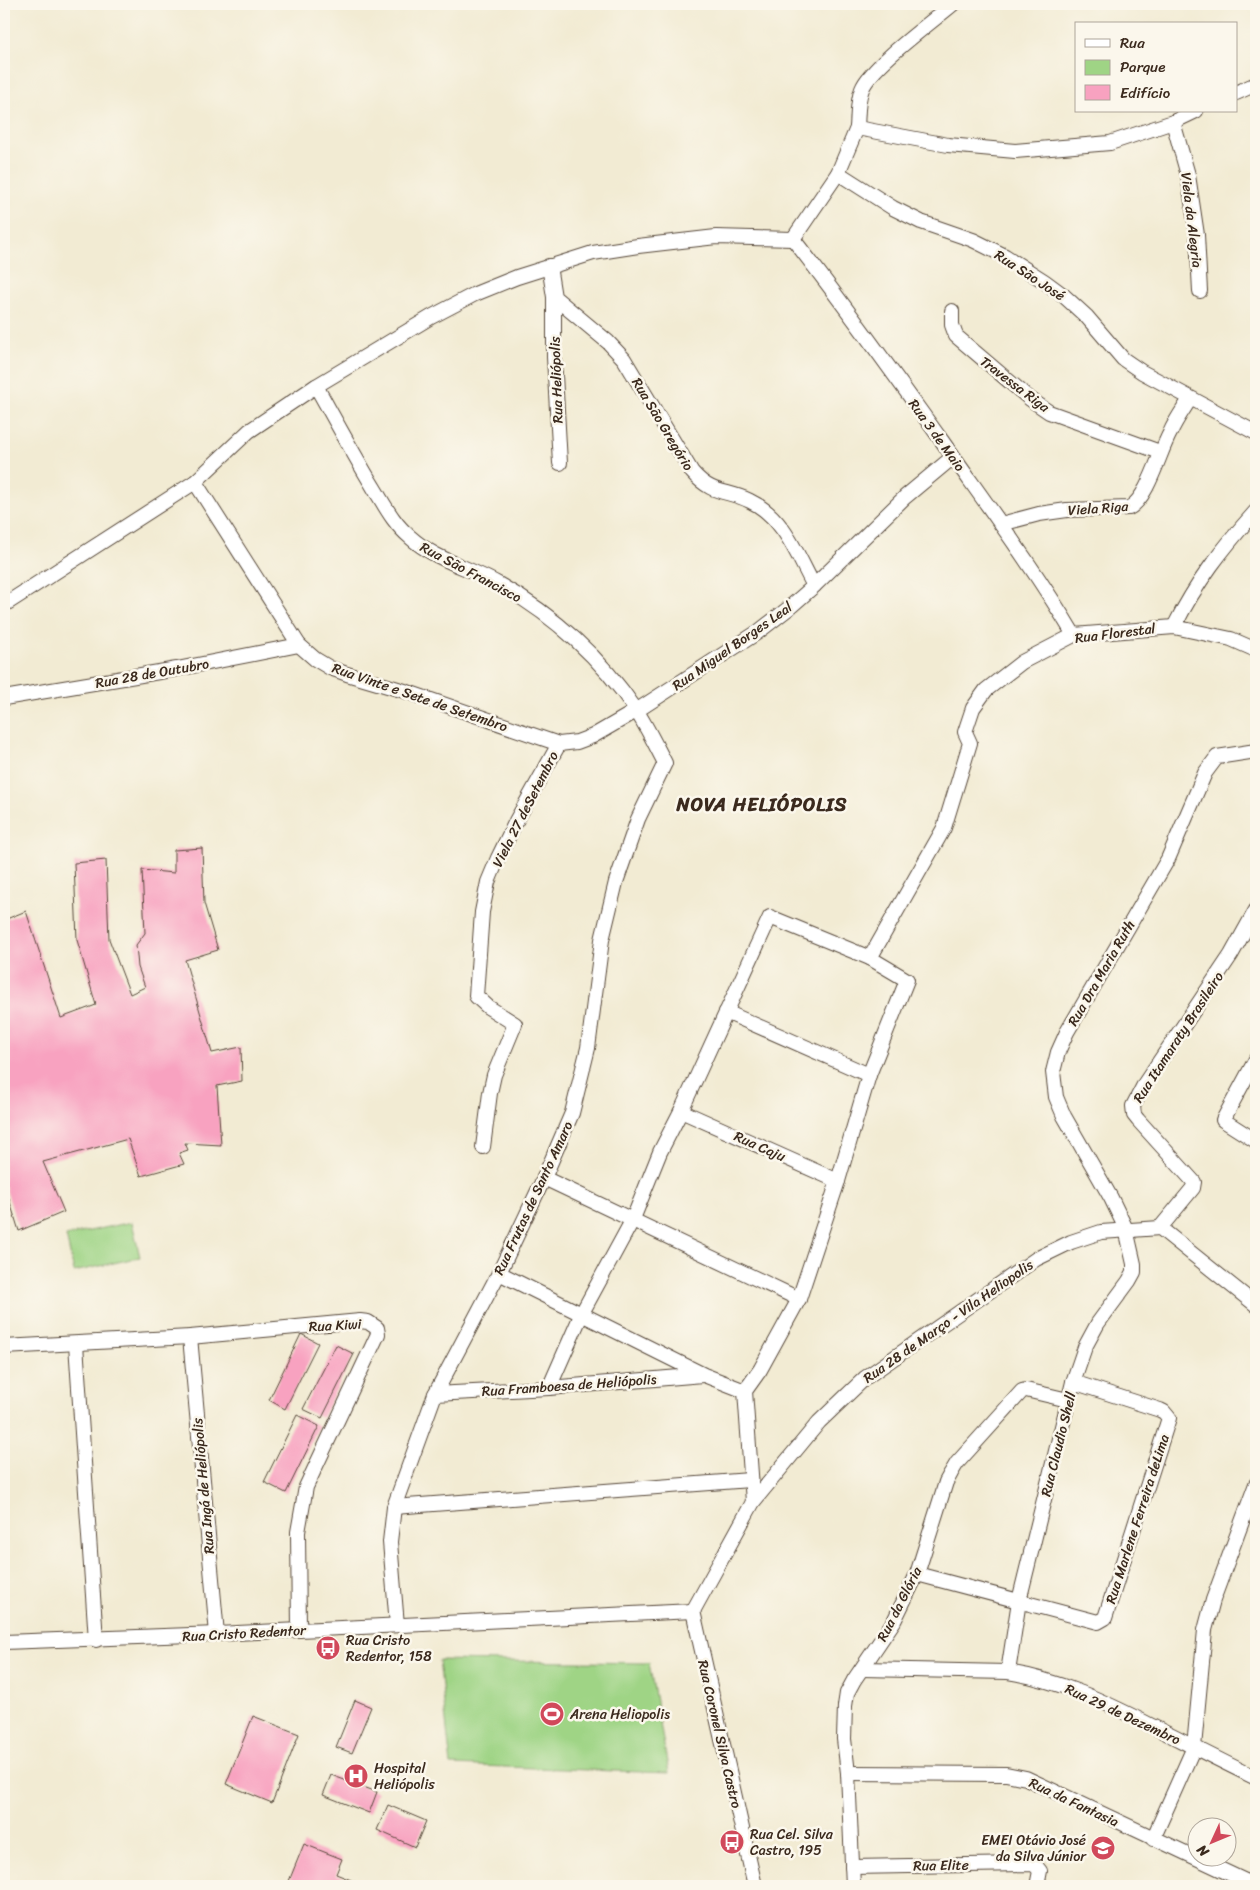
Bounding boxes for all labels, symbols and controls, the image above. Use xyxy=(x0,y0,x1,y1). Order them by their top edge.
legend xyxy=(1075,22,1238,112)
text: Rua xyxy=(1120,30,1145,56)
text: Parque xyxy=(1120,54,1165,80)
text: Edifício xyxy=(1120,80,1171,106)
street label: Viela da Alegria xyxy=(1173,171,1210,269)
street label: Rua São José xyxy=(989,243,1070,308)
street label: Rua Heliópolis xyxy=(542,335,571,424)
street label: Travessa Riga xyxy=(974,350,1056,420)
street label: Rua São Gregório xyxy=(625,373,700,476)
street label: Rua 3 de Maio xyxy=(901,394,972,477)
street label: Viela Riga xyxy=(1067,494,1130,523)
street label: Rua São Francisco xyxy=(415,535,526,610)
street label: Rua Miguel Borges Leal xyxy=(667,595,799,697)
street label: Rua Florestal xyxy=(1073,616,1158,651)
street label: Rua 28 de Outubro xyxy=(93,651,211,696)
street label: Rua Vinte e Sete de Setembro xyxy=(329,656,511,739)
street label: Viela 27 deSetembro xyxy=(485,747,566,872)
district label: NOVA HELIÓPOLIS xyxy=(675,788,848,821)
street label: Rua Dra Maria Ruth xyxy=(1061,915,1142,1031)
street label: Rua Itamaraty Brasileiro xyxy=(1126,966,1230,1108)
street label: Rua Frutas de Santo Amaro xyxy=(487,1117,580,1279)
street label: Rua Caju xyxy=(730,1124,790,1169)
street label: Rua 28 de Março - Vila Heliopolis xyxy=(858,1252,1039,1390)
street label: Rua Kiwi xyxy=(308,1312,363,1339)
street label: Rua Framboesa de Heliópolis xyxy=(481,1367,657,1404)
street label: Rua Claudio Shell xyxy=(1033,1388,1084,1499)
street label: Rua Ingá de Heliópolis xyxy=(185,1416,222,1555)
street label: Rua Marlene Ferreira deLima xyxy=(1098,1431,1177,1607)
street label: Rua da Glória xyxy=(870,1562,929,1646)
street label: Rua Cristo Redentor xyxy=(182,1618,308,1649)
place label: Rua Cristo Redentor, 158 xyxy=(346,1628,432,1669)
bus stop icon: Rua Cristo Redentor, 158 xyxy=(315,1635,341,1661)
street label: Rua Coronel Silva Castro xyxy=(690,1657,749,1811)
street label: Rua 29 de Dezembro xyxy=(1061,1677,1185,1752)
sports icon: Arena Heliopolis xyxy=(539,1701,565,1727)
place label: Arena Heliopolis xyxy=(569,1702,670,1727)
place label: Hospital Heliópolis xyxy=(374,1756,435,1797)
hospital icon: Hospital Heliópolis xyxy=(343,1763,369,1789)
street label: Rua da Fantasia xyxy=(1025,1771,1123,1834)
north arrow xyxy=(1188,1818,1238,1868)
place label: Rua Cel. Silva Castro, 195 xyxy=(750,1822,834,1863)
place label: EMEI Otávio José da Silva Júnior xyxy=(981,1828,1087,1869)
bus stop icon: Rua Cel. Silva Castro, 195 xyxy=(719,1829,745,1855)
school or university icon: EMEI Otávio José da Silva Júnior xyxy=(1090,1835,1116,1861)
text: N xyxy=(1190,1838,1216,1864)
street label: Rua Elite xyxy=(913,1853,969,1878)

